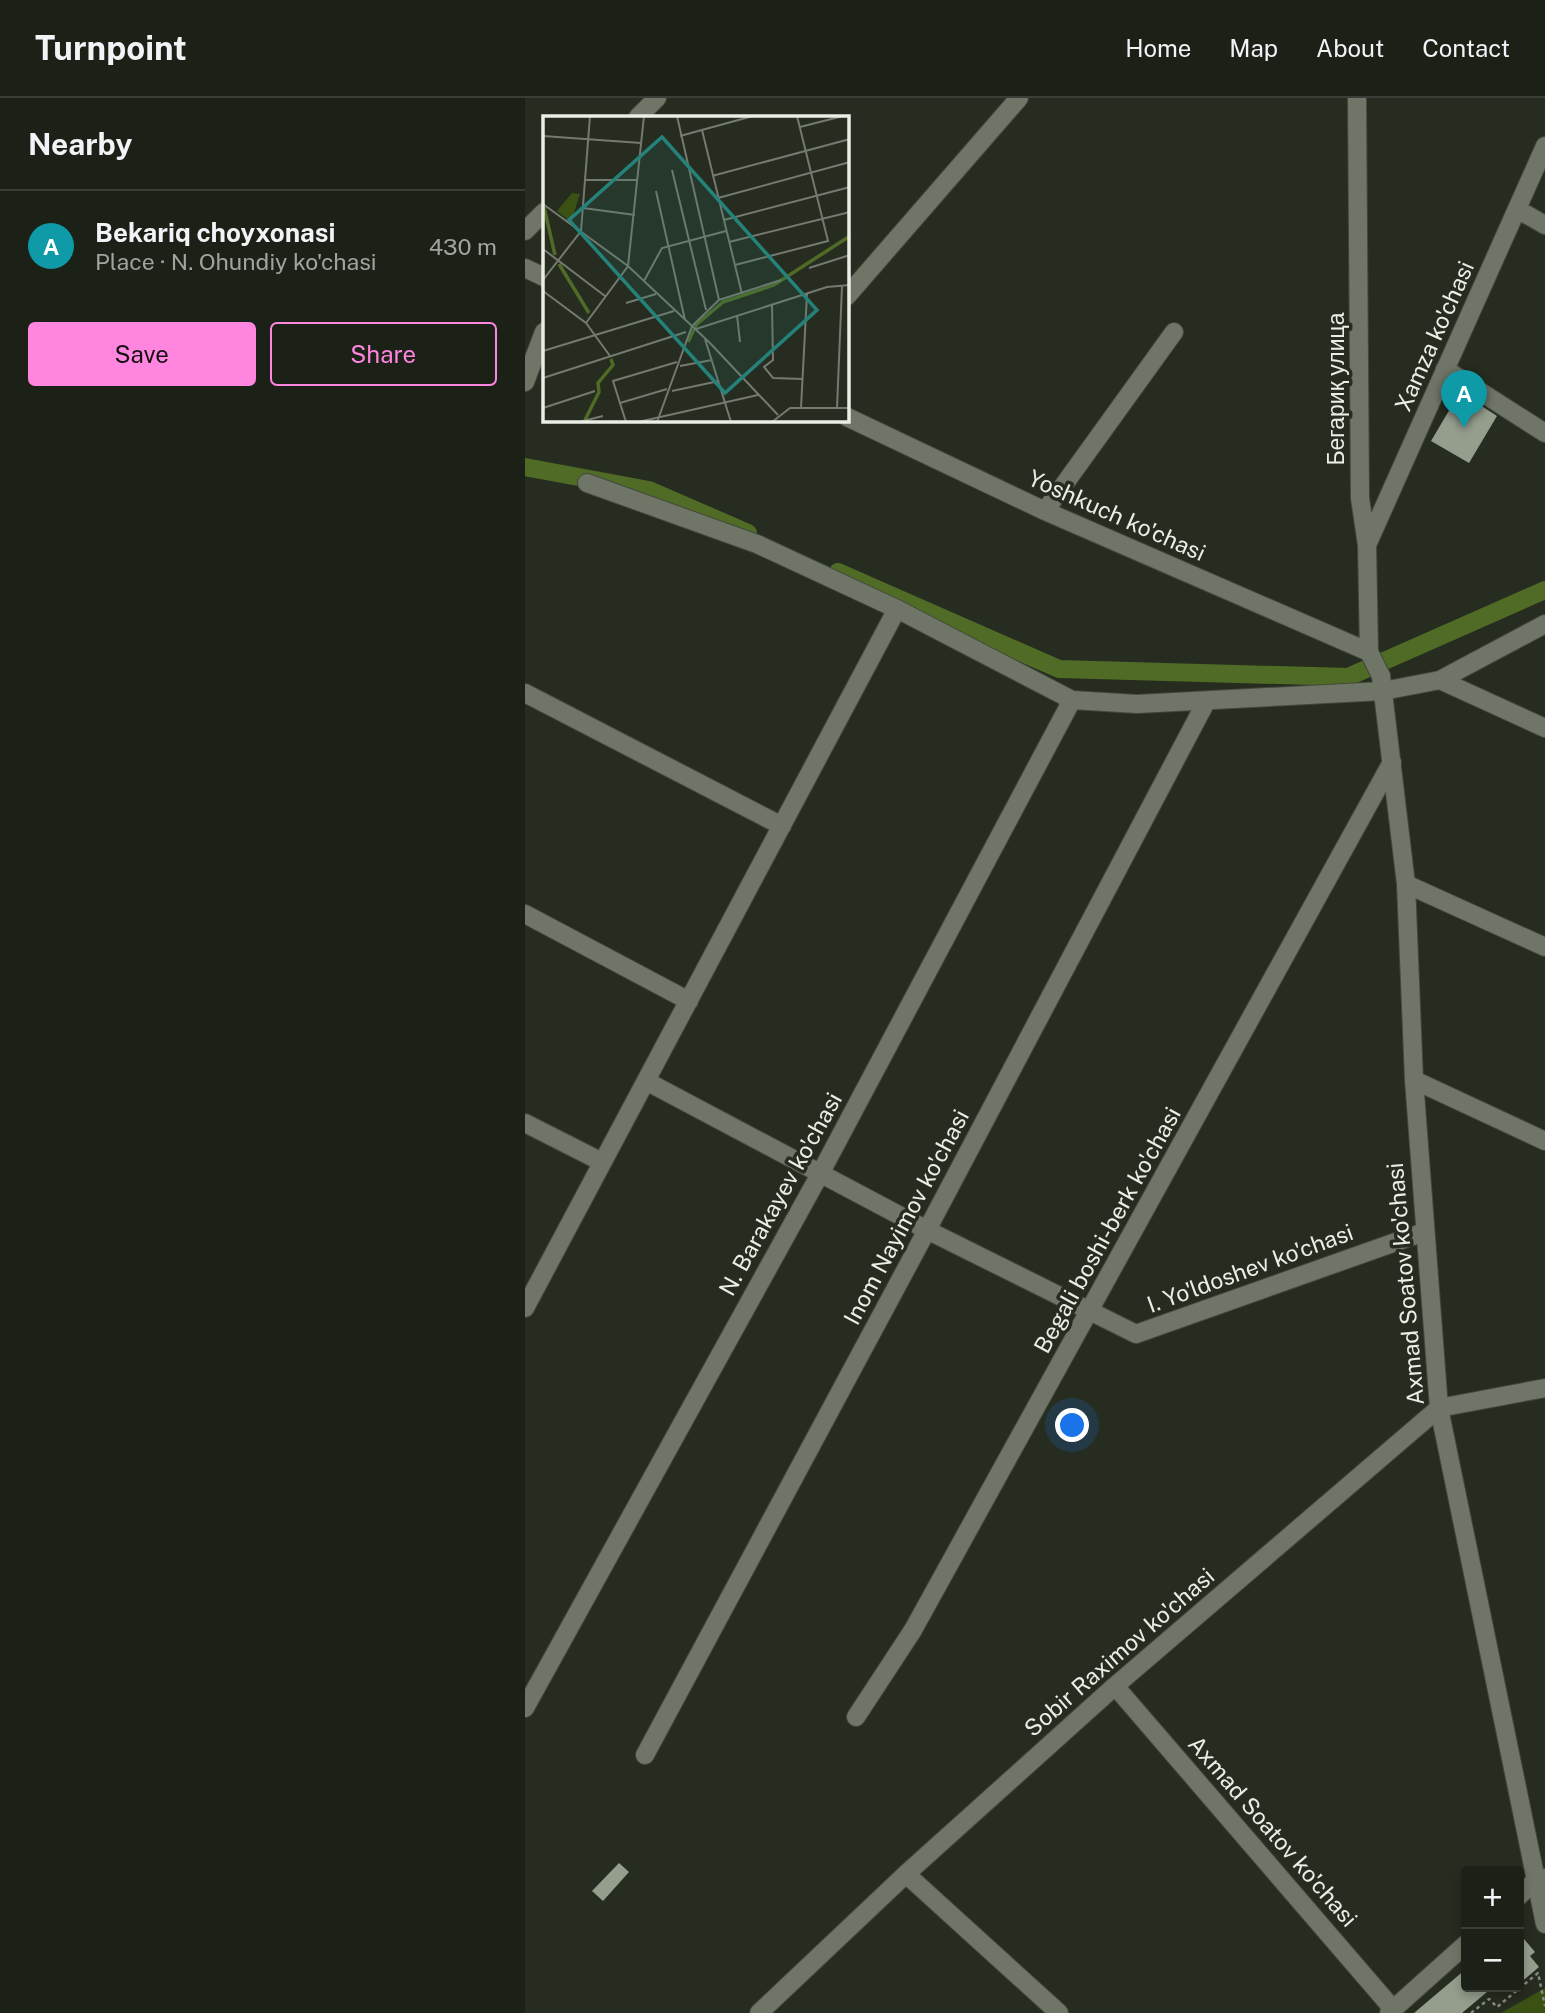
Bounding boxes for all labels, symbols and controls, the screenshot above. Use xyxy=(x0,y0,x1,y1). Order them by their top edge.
text: Turnpoint xyxy=(35,29,187,67)
text: Home xyxy=(1125,34,1191,62)
text: Map xyxy=(1229,34,1278,62)
text: About xyxy=(1316,34,1384,62)
text: Contact xyxy=(1422,34,1510,62)
inset map xyxy=(543,116,849,422)
text: Nearby xyxy=(28,126,132,162)
text: Bekariq choyxonasi xyxy=(95,217,335,248)
text: A xyxy=(43,233,59,260)
text: 430 m xyxy=(429,233,497,260)
text: Place · N. Ohundiy ko'chasi xyxy=(95,248,377,275)
street label: Xamza ko'chasi xyxy=(1389,257,1479,415)
street label: Бегариқ улица xyxy=(1322,312,1349,466)
button: Save xyxy=(28,322,256,386)
button: Share xyxy=(270,322,497,386)
pin: A xyxy=(1441,370,1487,428)
street label: Yoshkuch ko'chasi xyxy=(1024,464,1210,566)
street label: N. Barakayev ko'chasi xyxy=(713,1088,847,1300)
street label: Begali boshi-berk ko'chasi xyxy=(1028,1102,1186,1358)
street label: Inom Nayimov ko'chasi xyxy=(838,1105,974,1329)
street label: Axmad Soatov ko'chasi xyxy=(1381,1162,1429,1406)
street label: I. Yo'ldoshev ko'chasi xyxy=(1143,1218,1357,1318)
your location xyxy=(1055,1408,1089,1442)
street label: Sobir Raximov ko'chasi xyxy=(1019,1562,1219,1742)
street label: Axmad Soatov ko'chasi xyxy=(1183,1730,1363,1932)
map controls xyxy=(1461,1866,1524,1992)
button: + xyxy=(1461,1866,1524,1929)
button: − xyxy=(1461,1929,1524,1992)

